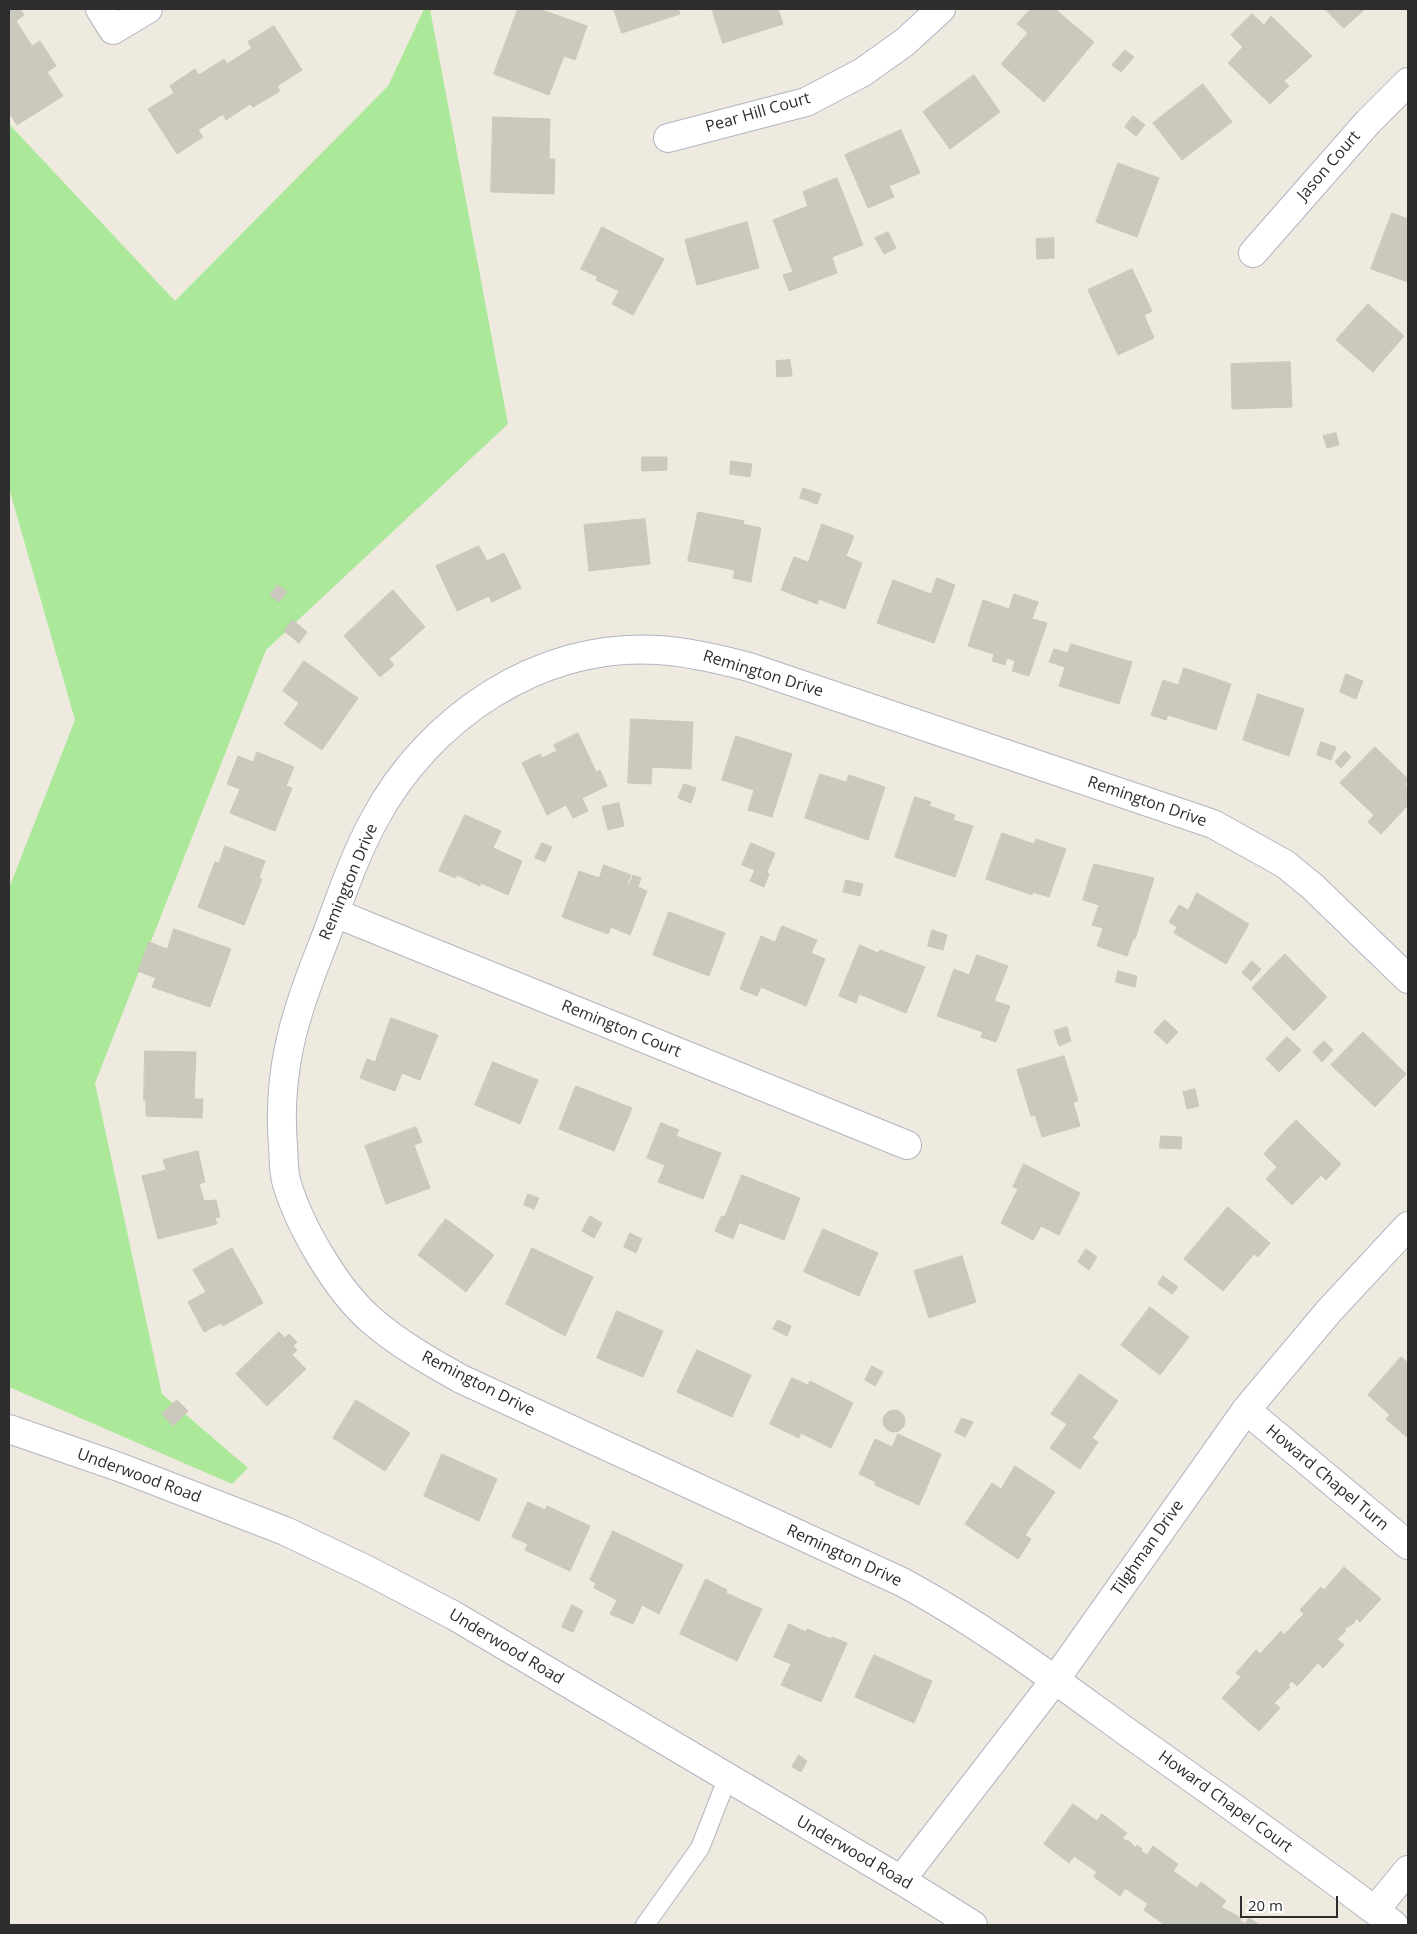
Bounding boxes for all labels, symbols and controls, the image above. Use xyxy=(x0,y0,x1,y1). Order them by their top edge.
street label: Pear Hill Court xyxy=(703,89,813,137)
street label: Jason Court xyxy=(1293,127,1365,205)
street label: Remington Drive xyxy=(701,647,825,701)
street label: Remington Drive xyxy=(1085,773,1209,831)
street label: Remington Drive xyxy=(316,821,382,943)
street label: Remington Court xyxy=(558,996,684,1062)
street label: Remington Drive xyxy=(418,1347,538,1421)
street label: Howard Chapel Turn xyxy=(1262,1421,1392,1535)
street label: Underwood Road xyxy=(74,1445,204,1507)
street label: Tilghman Drive xyxy=(1108,1497,1188,1599)
street label: Remington Drive xyxy=(783,1521,905,1591)
street label: Underwood Road xyxy=(445,1605,567,1689)
street label: Howard Chapel Court xyxy=(1154,1747,1296,1857)
street label: Underwood Road xyxy=(793,1812,915,1894)
scale bar xyxy=(1242,1886,1340,1918)
text: 20 m xyxy=(1248,1895,1283,1915)

